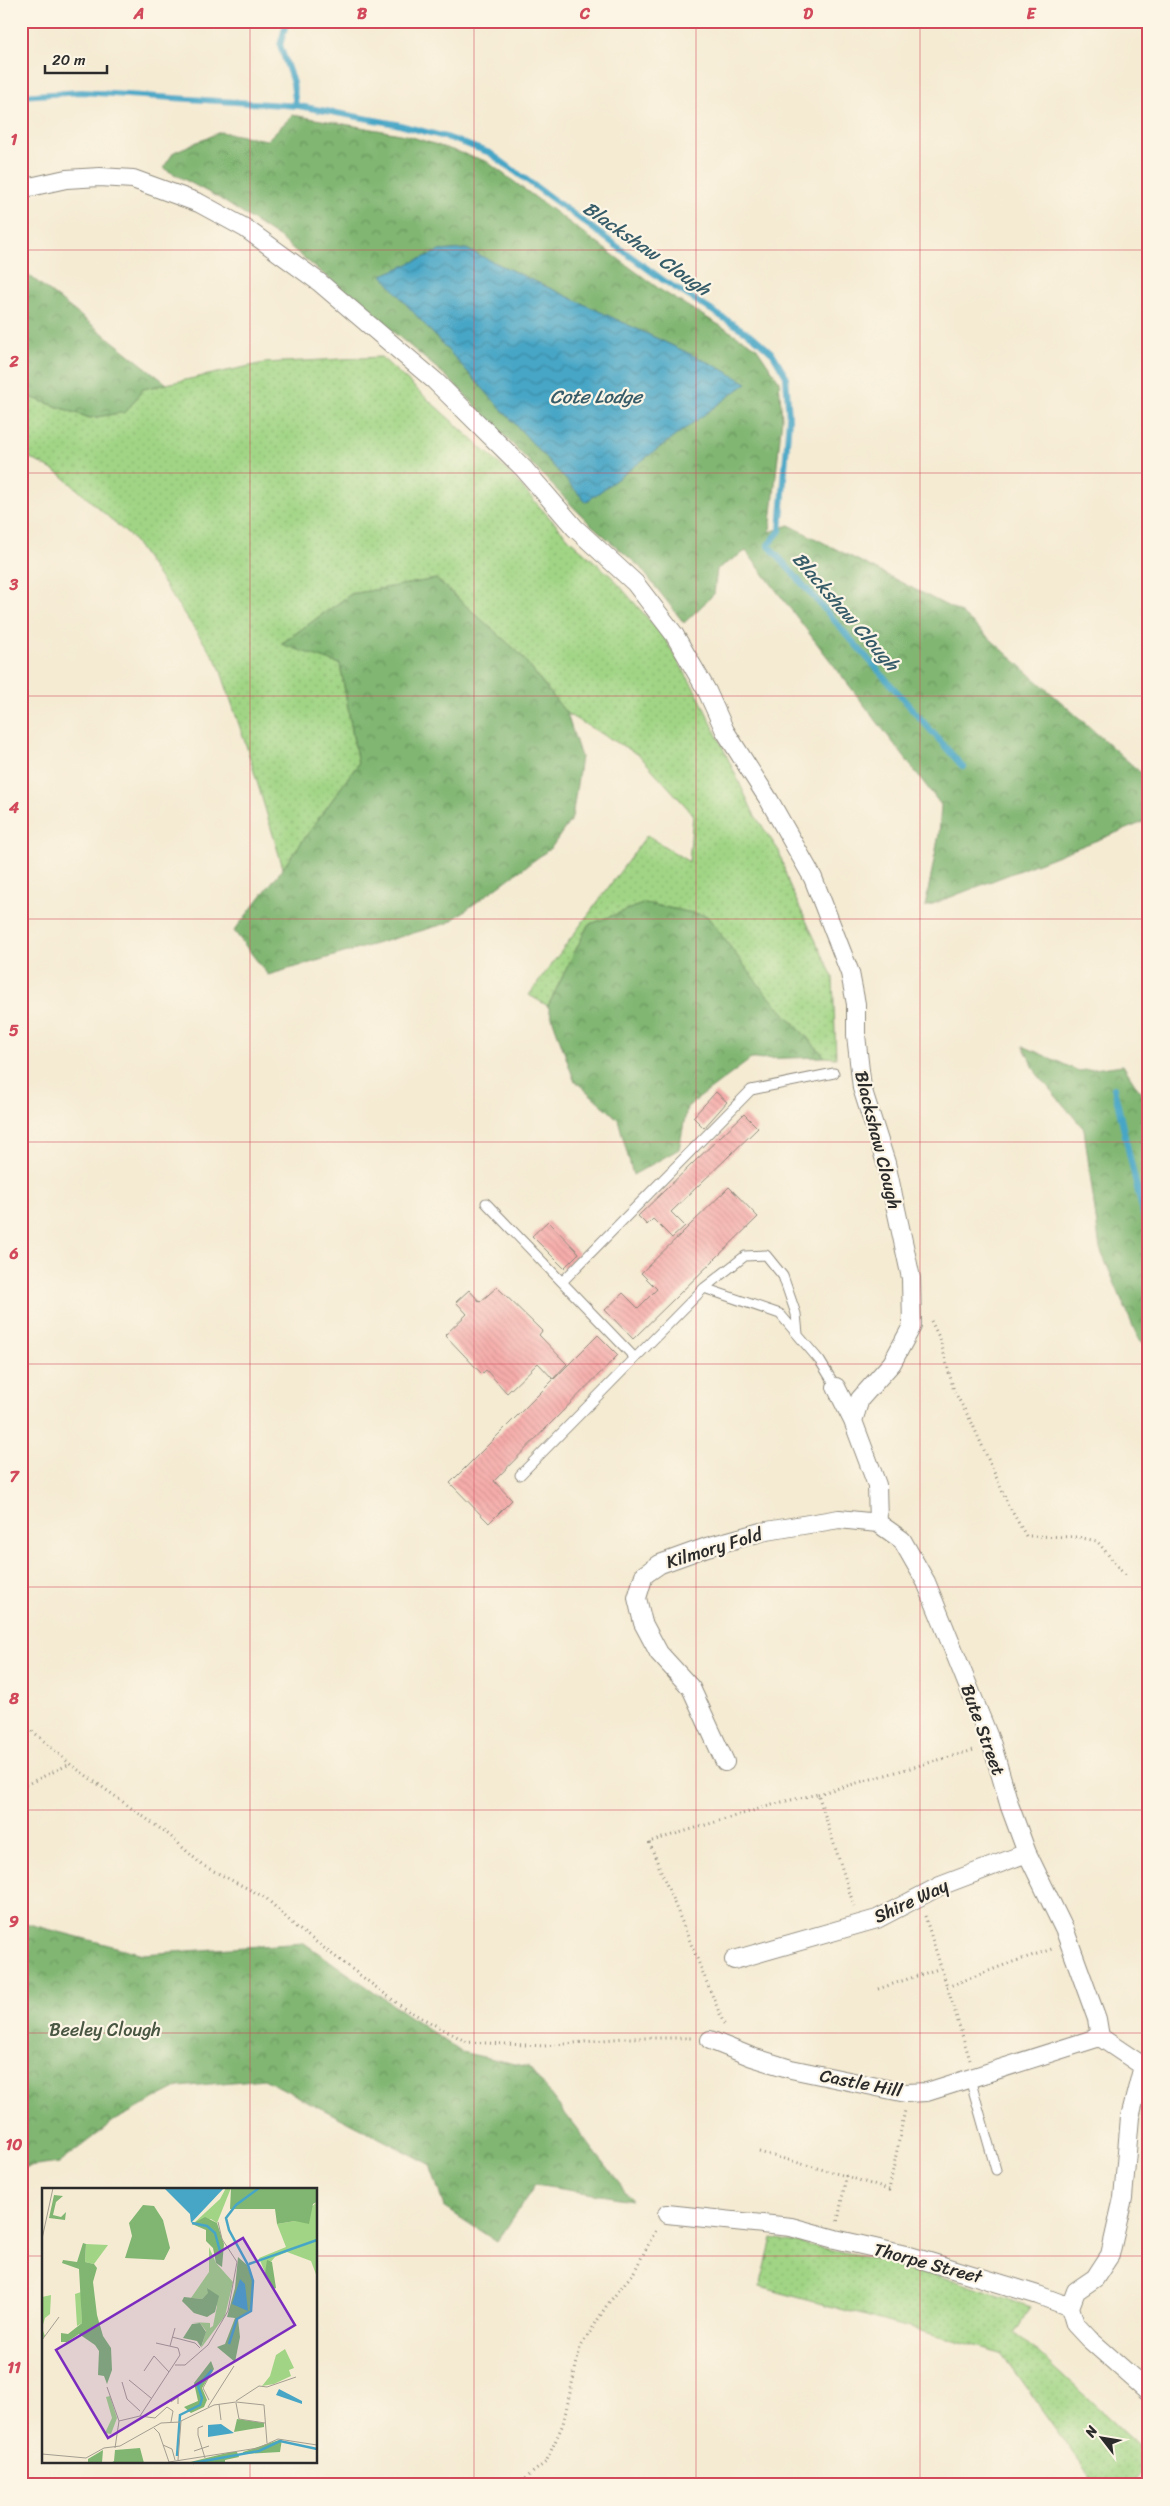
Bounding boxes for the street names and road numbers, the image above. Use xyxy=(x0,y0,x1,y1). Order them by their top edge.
street label: Blackshaw Clough xyxy=(845,1068,911,1212)
street label: Kilmory Fold xyxy=(662,1518,767,1578)
street label: Bute Street xyxy=(952,1680,1014,1780)
street label: Shire Way xyxy=(868,1869,954,1932)
street label: Castle Hill xyxy=(817,2059,906,2107)
street label: Thorpe Street xyxy=(870,2233,987,2293)

